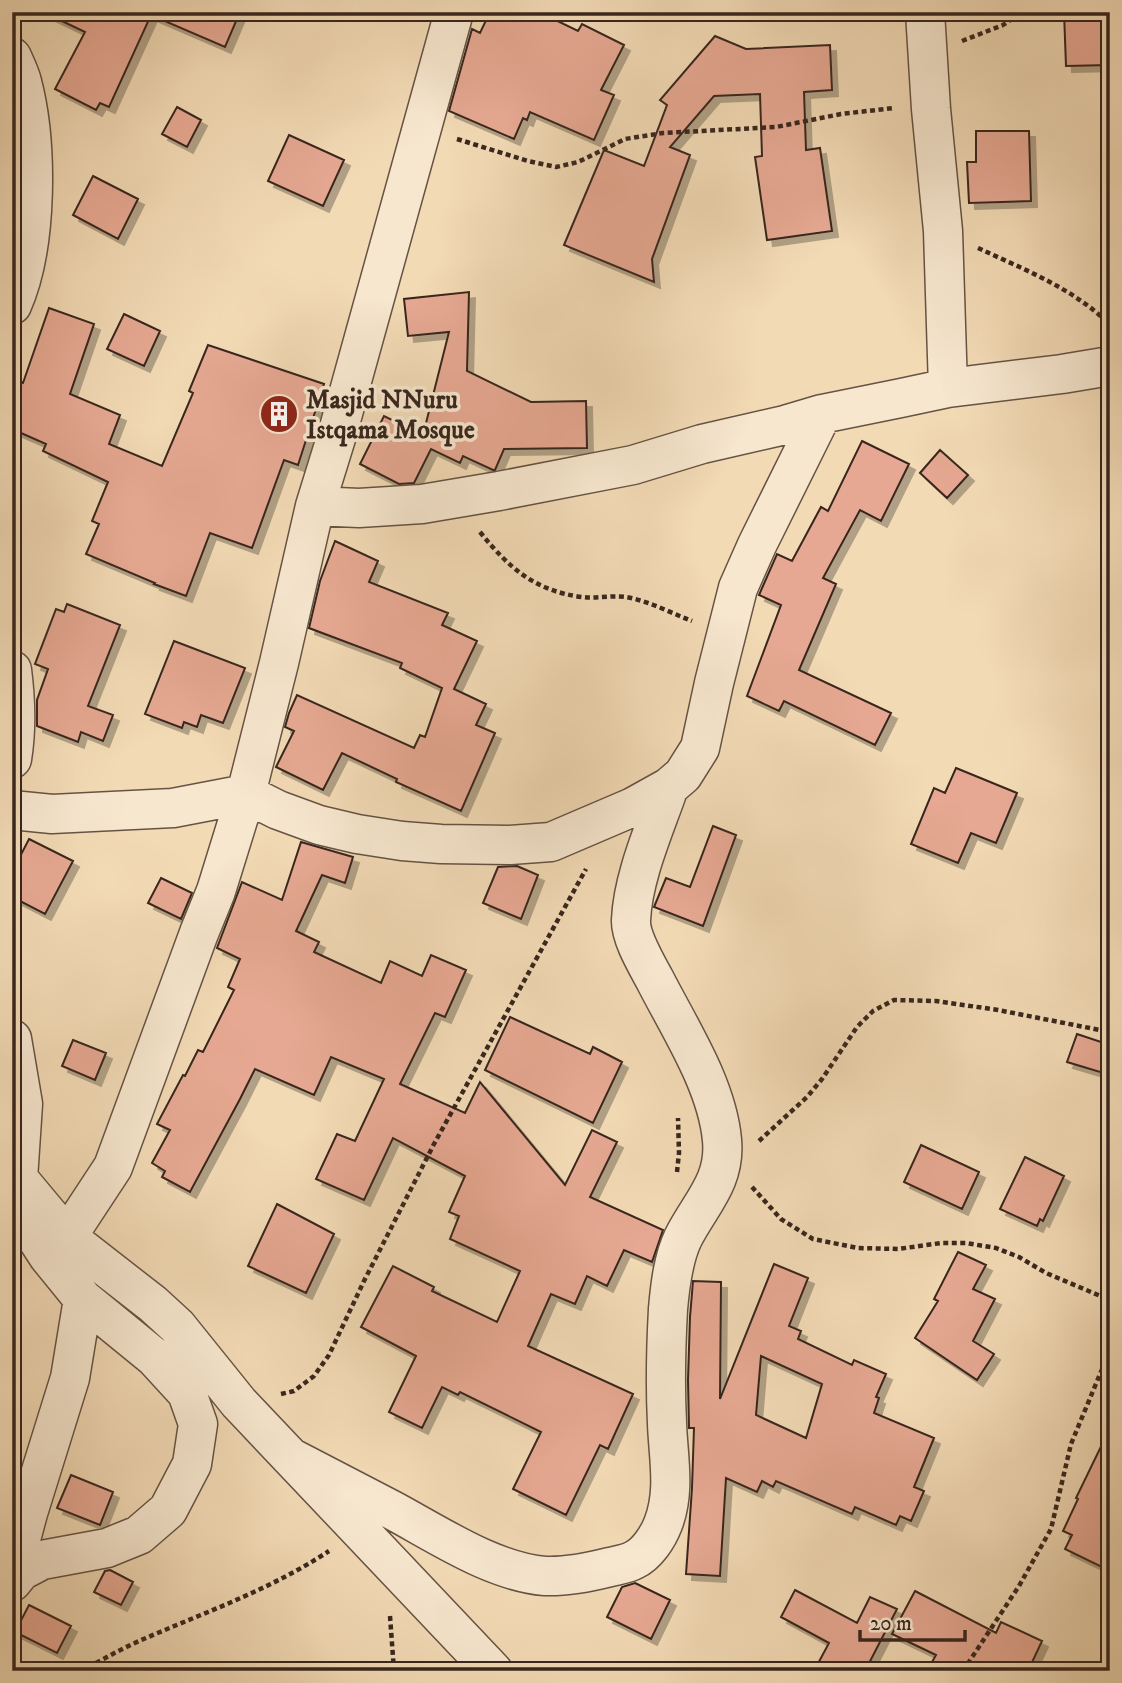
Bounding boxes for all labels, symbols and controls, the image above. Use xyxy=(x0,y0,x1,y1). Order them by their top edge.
place label: Masjid NNuru Istqama Mosque xyxy=(306,384,475,447)
building icon: Masjid NNuru Istqama Mosque xyxy=(258,393,300,435)
scale bar xyxy=(860,1599,964,1643)
text: 20 m xyxy=(870,1611,912,1637)

